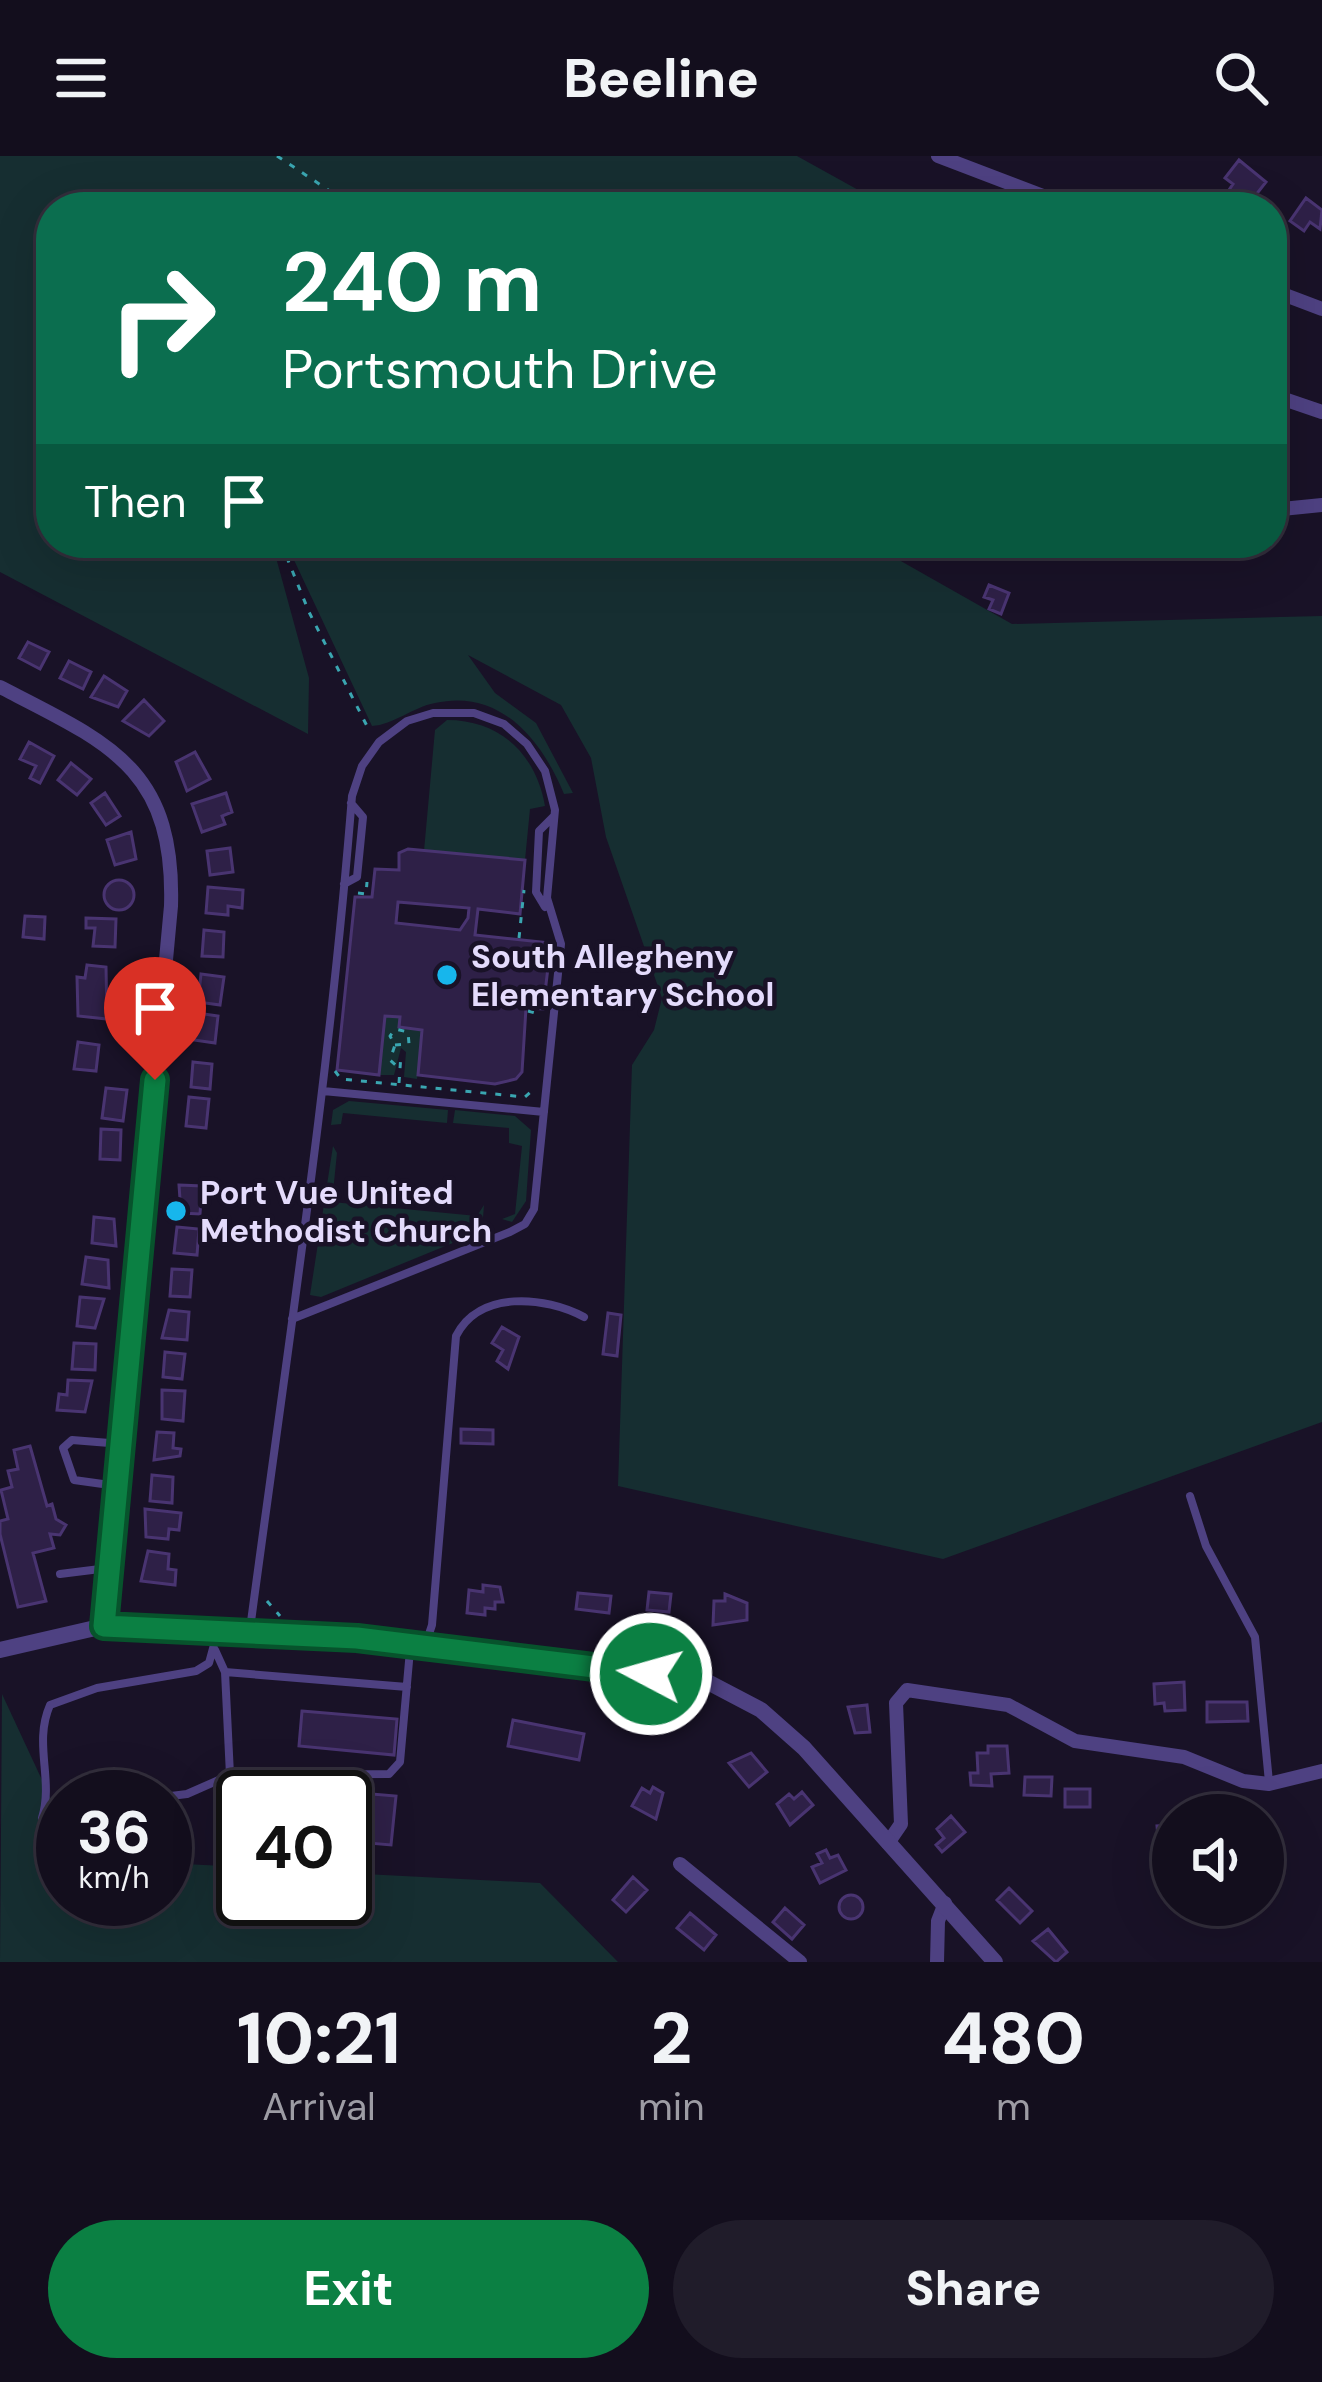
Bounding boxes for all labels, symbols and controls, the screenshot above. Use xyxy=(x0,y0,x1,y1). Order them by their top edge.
text: Beeline xyxy=(563,43,759,114)
icon: menu xyxy=(48,45,114,111)
icon: search xyxy=(1208,45,1274,111)
text: 240 m xyxy=(282,228,542,337)
icon: right xyxy=(84,240,240,396)
text: Portsmouth Drive xyxy=(282,334,718,405)
icon: arrive xyxy=(211,468,277,534)
text: Then xyxy=(84,472,187,531)
place label: South Allegheny Elementary School xyxy=(471,935,774,1016)
pin xyxy=(104,957,206,1080)
marker: South Allegheny Elementary School xyxy=(434,962,460,988)
icon: arrive xyxy=(122,975,188,1041)
place label: Port Vue United Methodist Church xyxy=(200,1171,492,1252)
marker: Port Vue United Methodist Church xyxy=(163,1198,189,1224)
position arrow xyxy=(588,1611,714,1737)
speed limit sign: 40 xyxy=(216,1770,372,1926)
text: 36 xyxy=(77,1793,151,1872)
map controls xyxy=(1152,1794,1284,1926)
button: sound xyxy=(1152,1794,1284,1926)
text: km/h xyxy=(79,1858,149,1897)
text: 10:21 xyxy=(237,1992,401,2085)
text: 2 xyxy=(650,1992,692,2085)
text: 480 xyxy=(941,1992,1085,2085)
text: Arrival xyxy=(262,2081,376,2132)
text: min xyxy=(638,2081,705,2132)
text: m xyxy=(996,2081,1031,2132)
button: Exit xyxy=(48,2220,649,2358)
button: Share xyxy=(673,2220,1274,2358)

